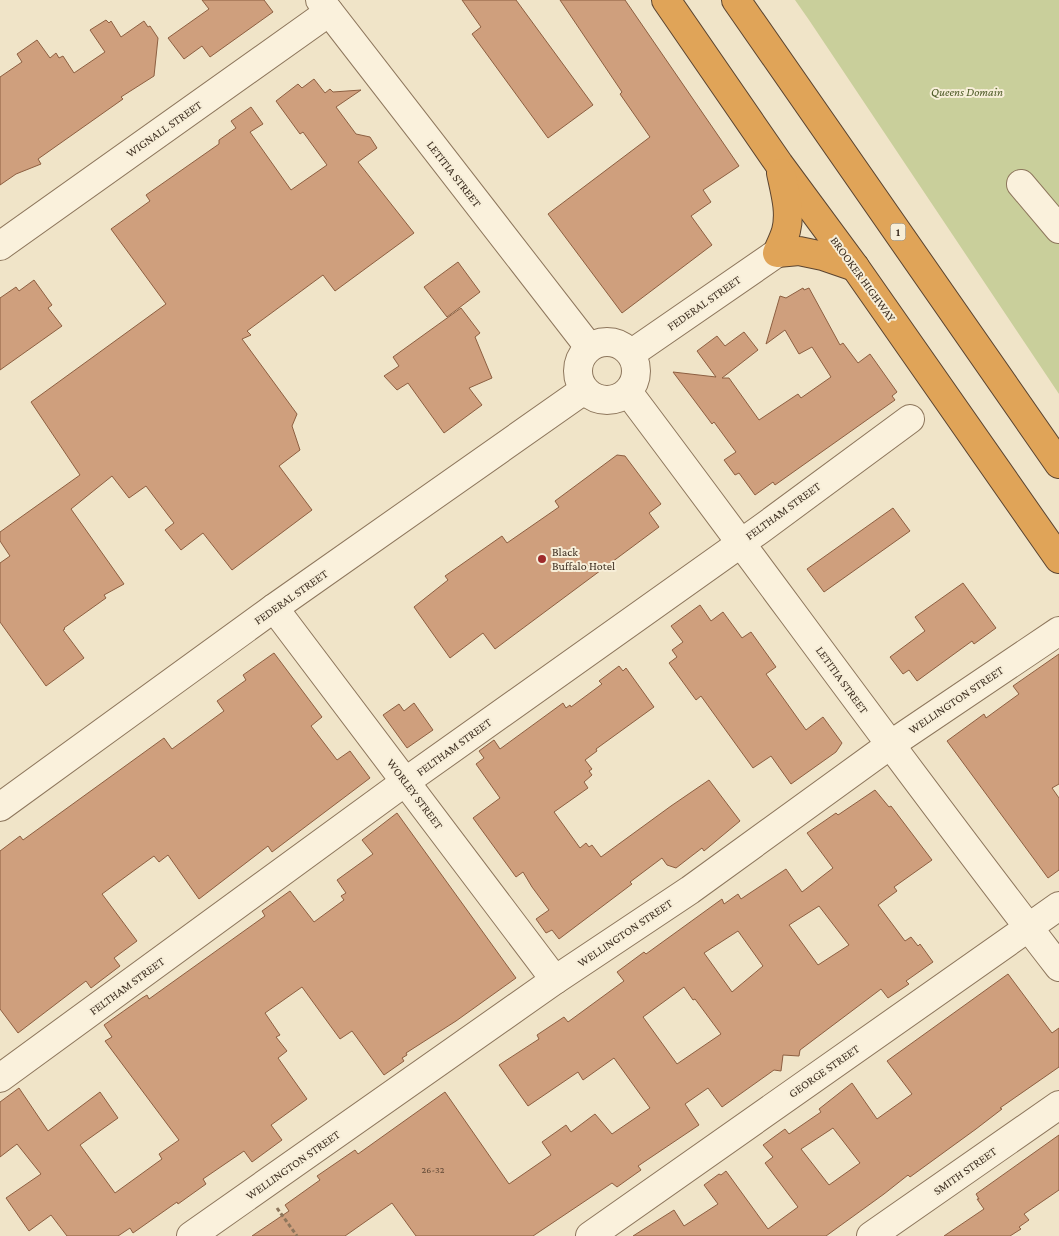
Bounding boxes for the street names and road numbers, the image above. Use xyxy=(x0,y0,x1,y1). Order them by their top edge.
street label: WIGNALL STREET xyxy=(123,97,205,160)
street label: LETITIA STREET xyxy=(424,138,484,210)
road number: 1 xyxy=(890,223,906,240)
street label: BROOKER HIGHWAY xyxy=(827,234,899,325)
street label: FEDERAL STREET xyxy=(665,272,744,334)
street label: FELTHAM STREET xyxy=(743,479,824,543)
street label: FEDERAL STREET xyxy=(252,566,331,628)
street label: LETITIA STREET xyxy=(813,643,872,717)
street label: WELLINGTON STREET xyxy=(906,663,1007,737)
street label: FELTHAM STREET xyxy=(414,715,495,779)
street label: WORLEY STREET xyxy=(384,756,446,832)
street label: WELLINGTON STREET xyxy=(575,896,676,970)
street label: FELTHAM STREET xyxy=(87,954,168,1018)
street label: GEORGE STREET xyxy=(786,1041,863,1101)
street label: WELLINGTON STREET xyxy=(243,1127,343,1203)
street label: SMITH STREET xyxy=(931,1144,1000,1198)

